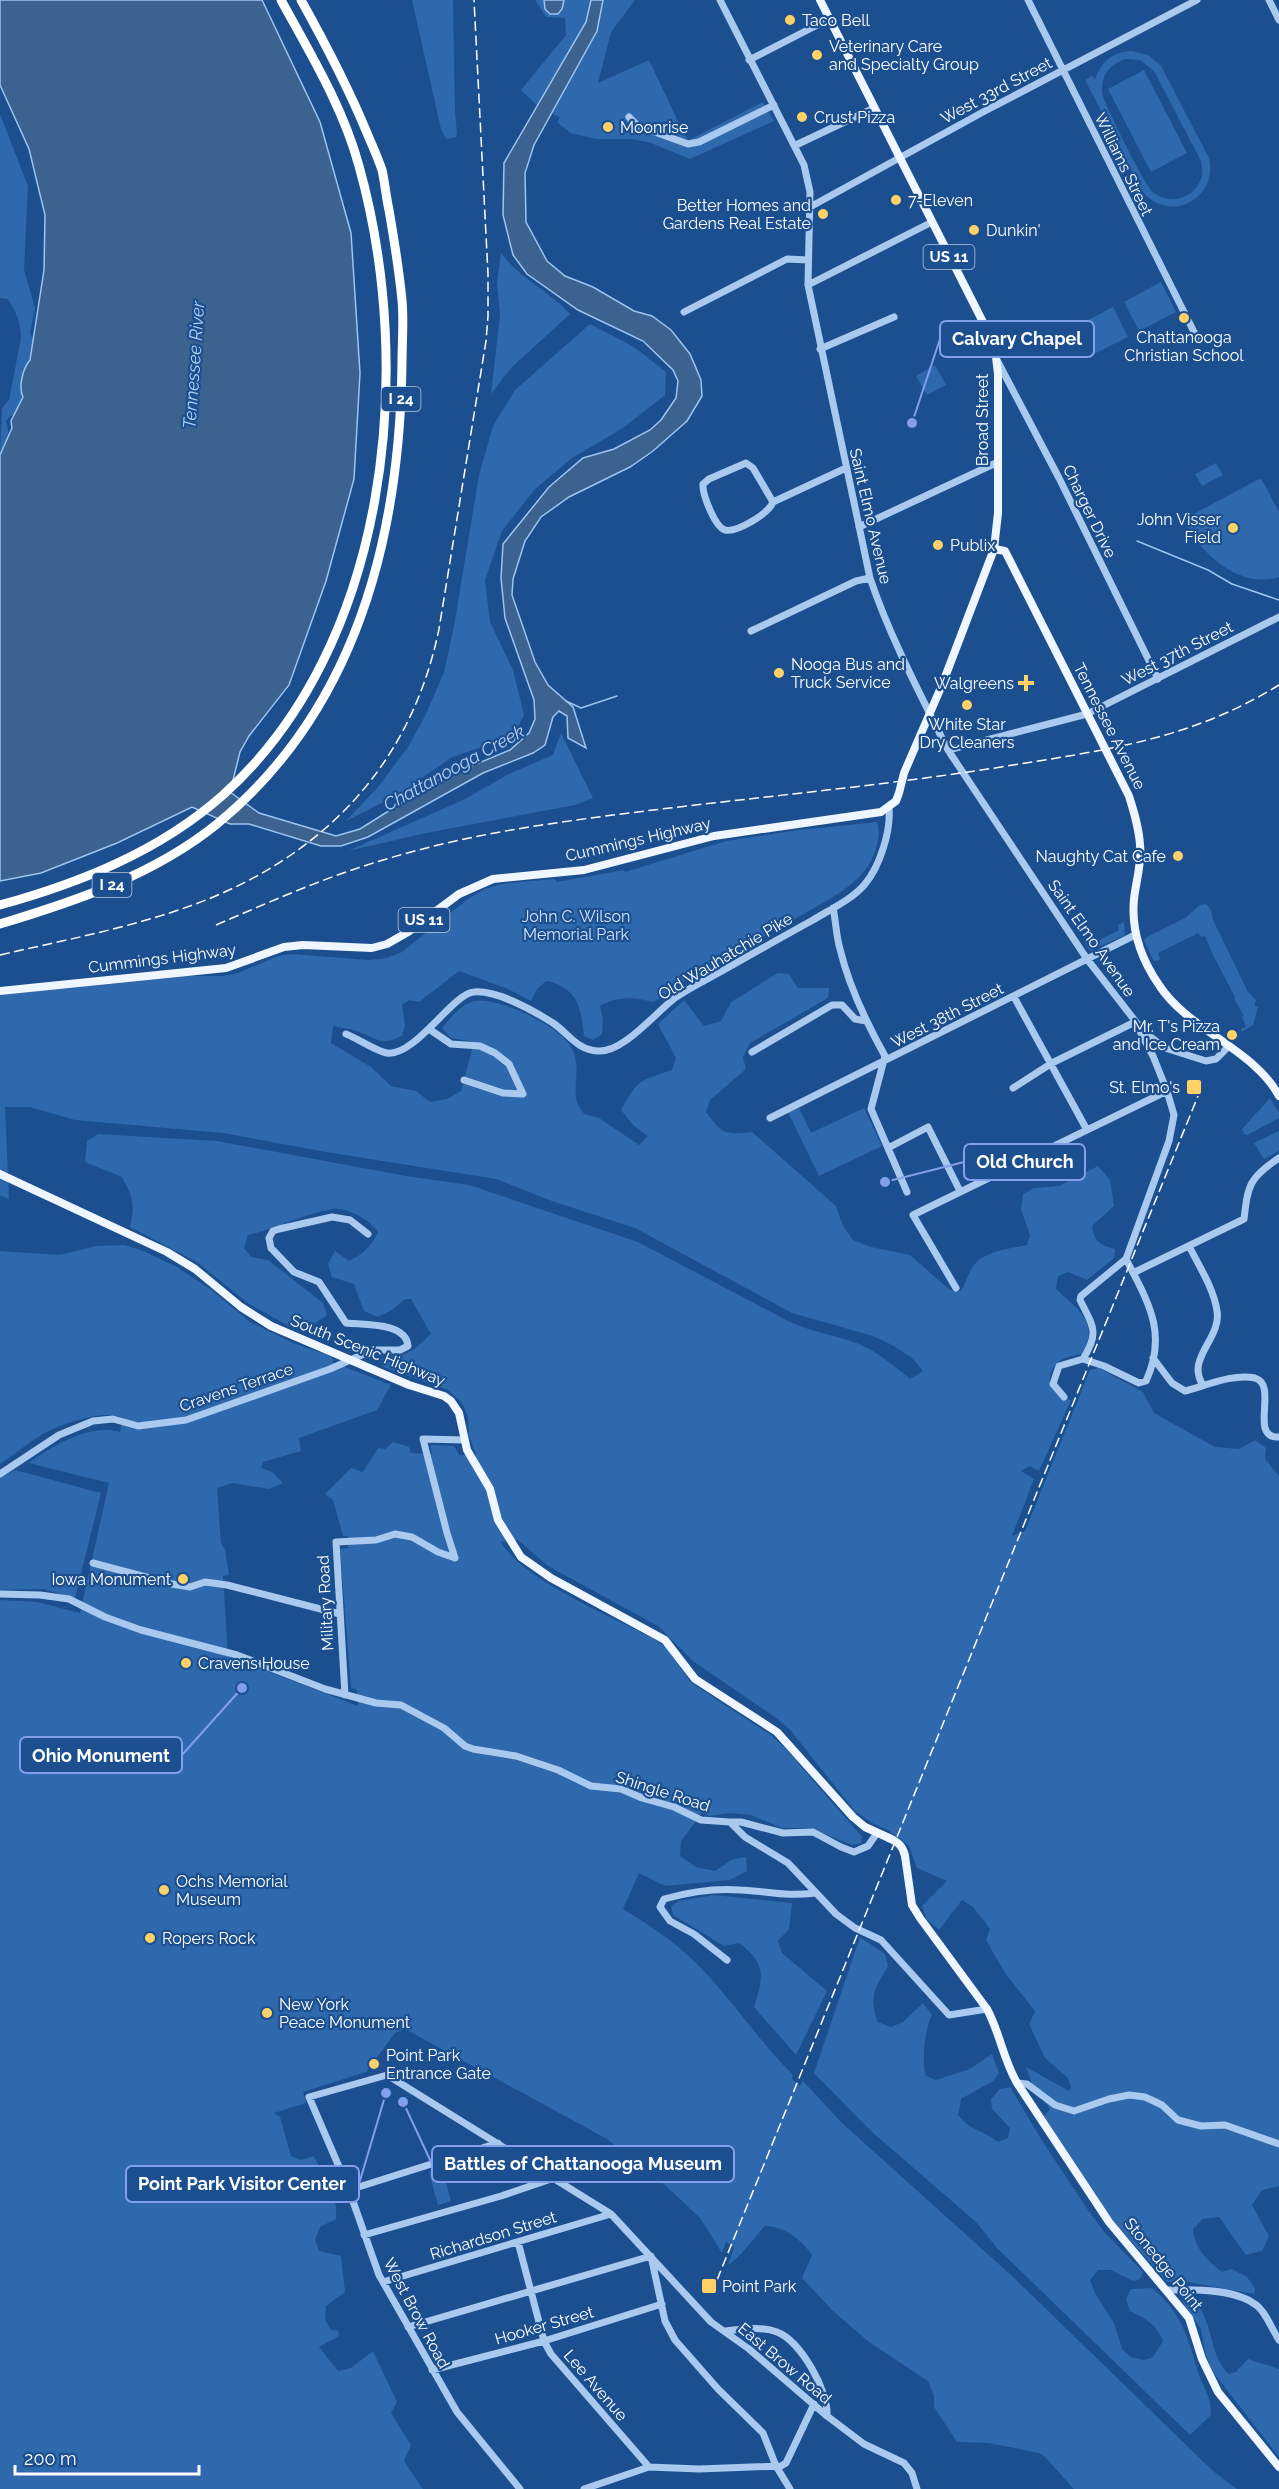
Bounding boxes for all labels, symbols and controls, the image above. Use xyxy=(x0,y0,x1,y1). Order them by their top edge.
place label: Taco Bell xyxy=(802,11,871,30)
marker: Taco Bell xyxy=(783,13,797,27)
place label: Veterinary Care and Specialty Group xyxy=(829,37,979,74)
marker: Veterinary Care and Specialty Group xyxy=(810,48,824,62)
street label: West 33rd Street xyxy=(937,53,1056,128)
place label: Crust Pizza xyxy=(814,108,895,127)
marker: Crust Pizza xyxy=(795,110,809,124)
street label: Williams Street xyxy=(1090,110,1157,219)
place label: Moonrise xyxy=(620,118,689,137)
marker: Moonrise xyxy=(601,120,615,134)
place label: 7-Eleven xyxy=(908,191,973,210)
marker: 7-Eleven xyxy=(889,193,903,207)
place label: Better Homes and Gardens Real Estate xyxy=(663,196,811,233)
marker: Better Homes and Gardens Real Estate xyxy=(816,207,830,221)
place label: Dunkin' xyxy=(986,221,1041,240)
marker: Dunkin' xyxy=(967,223,981,237)
road number: US 11 xyxy=(924,245,974,269)
water label: Tennessee River xyxy=(179,300,209,430)
marker: Chattanooga Christian School xyxy=(1177,311,1191,325)
callout: Calvary Chapel xyxy=(940,321,1094,357)
text: Calvary Chapel xyxy=(952,328,1082,349)
place label: Chattanooga Christian School xyxy=(1124,328,1244,365)
street label: Broad Street xyxy=(973,373,992,466)
road number: I 24 xyxy=(382,387,420,411)
street label: Saint Elmo Avenue xyxy=(846,446,895,586)
street label: Charger Drive xyxy=(1059,462,1120,561)
place label: John Visser Field xyxy=(1137,510,1221,547)
marker: John Visser Field xyxy=(1226,521,1240,535)
place label: Publix xyxy=(950,536,995,555)
marker: Publix xyxy=(931,538,945,552)
street label: West 37th Street xyxy=(1118,617,1237,690)
place label: Nooga Bus and Truck Service xyxy=(791,655,905,692)
street label: Tennessee Avenue xyxy=(1069,660,1150,793)
marker: Nooga Bus and Truck Service xyxy=(772,666,786,680)
place label: Walgreens xyxy=(934,674,1014,693)
marker: Walgreens xyxy=(1019,676,1033,690)
marker: White Star Dry Cleaners xyxy=(960,698,974,712)
place label: White Star Dry Cleaners xyxy=(920,715,1015,752)
water label: Chattanooga Creek xyxy=(380,720,528,815)
street label: Cummings Highway xyxy=(564,813,713,865)
place label: Naughty Cat Cafe xyxy=(1036,847,1166,866)
marker: Naughty Cat Cafe xyxy=(1171,849,1185,863)
road number: I 24 xyxy=(92,873,132,897)
street label: Saint Elmo Avenue xyxy=(1044,876,1139,1001)
park label: John C. Wilson Memorial Park xyxy=(522,907,630,944)
road number: US 11 xyxy=(398,908,450,932)
street label: Old Wauhatchie Pike xyxy=(655,909,796,1004)
street label: Cummings Highway xyxy=(87,940,237,977)
street label: West 38th Street xyxy=(888,979,1007,1052)
place label: Mr. T's Pizza and Ice Cream xyxy=(1113,1017,1220,1054)
marker: Mr. T's Pizza and Ice Cream xyxy=(1225,1028,1239,1042)
place label: St. Elmo's xyxy=(1109,1078,1180,1097)
marker: St. Elmo's xyxy=(1185,1078,1203,1096)
callout: Old Church xyxy=(964,1144,1085,1180)
text: Old Church xyxy=(976,1151,1074,1172)
street label: South Scenic Highway xyxy=(288,1311,448,1390)
street label: Cravens Terrace xyxy=(177,1359,295,1416)
street label: Military Road xyxy=(314,1555,337,1651)
place label: Iowa Monument xyxy=(51,1570,172,1589)
marker: Iowa Monument xyxy=(176,1572,190,1586)
place label: Cravens House xyxy=(198,1654,310,1673)
marker: Cravens House xyxy=(179,1656,193,1670)
callout: Ohio Monument xyxy=(20,1737,182,1773)
text: Ohio Monument xyxy=(32,1745,170,1766)
street label: Shingle Road xyxy=(613,1767,712,1816)
place label: Ochs Memorial Museum xyxy=(176,1872,288,1909)
marker: Ochs Memorial Museum xyxy=(157,1883,171,1897)
place label: Ropers Rock xyxy=(162,1929,256,1948)
marker: Ropers Rock xyxy=(143,1931,157,1945)
place label: New York Peace Monument xyxy=(279,1995,411,2032)
marker: New York Peace Monument xyxy=(260,2006,274,2020)
place label: Point Park Entrance Gate xyxy=(386,2046,491,2083)
marker: Point Park Entrance Gate xyxy=(367,2057,381,2071)
callout: Battles of Chattanooga Museum xyxy=(432,2146,734,2182)
text: Battles of Chattanooga Museum xyxy=(444,2153,722,2174)
callout: Point Park Visitor Center xyxy=(126,2166,359,2202)
text: Point Park Visitor Center xyxy=(138,2173,346,2194)
street label: Richardson Street xyxy=(428,2207,559,2264)
street label: Stonedge Point xyxy=(1120,2214,1207,2315)
street label: West Brow Road xyxy=(379,2255,454,2372)
marker: Point Park xyxy=(700,2277,718,2295)
place label: Point Park xyxy=(722,2277,797,2296)
street label: Hooker Street xyxy=(493,2302,596,2349)
street label: East Brow Road xyxy=(734,2319,835,2408)
street label: Lee Avenue xyxy=(560,2346,632,2425)
scale bar xyxy=(15,2438,200,2476)
text: 200 m xyxy=(24,2448,77,2469)

